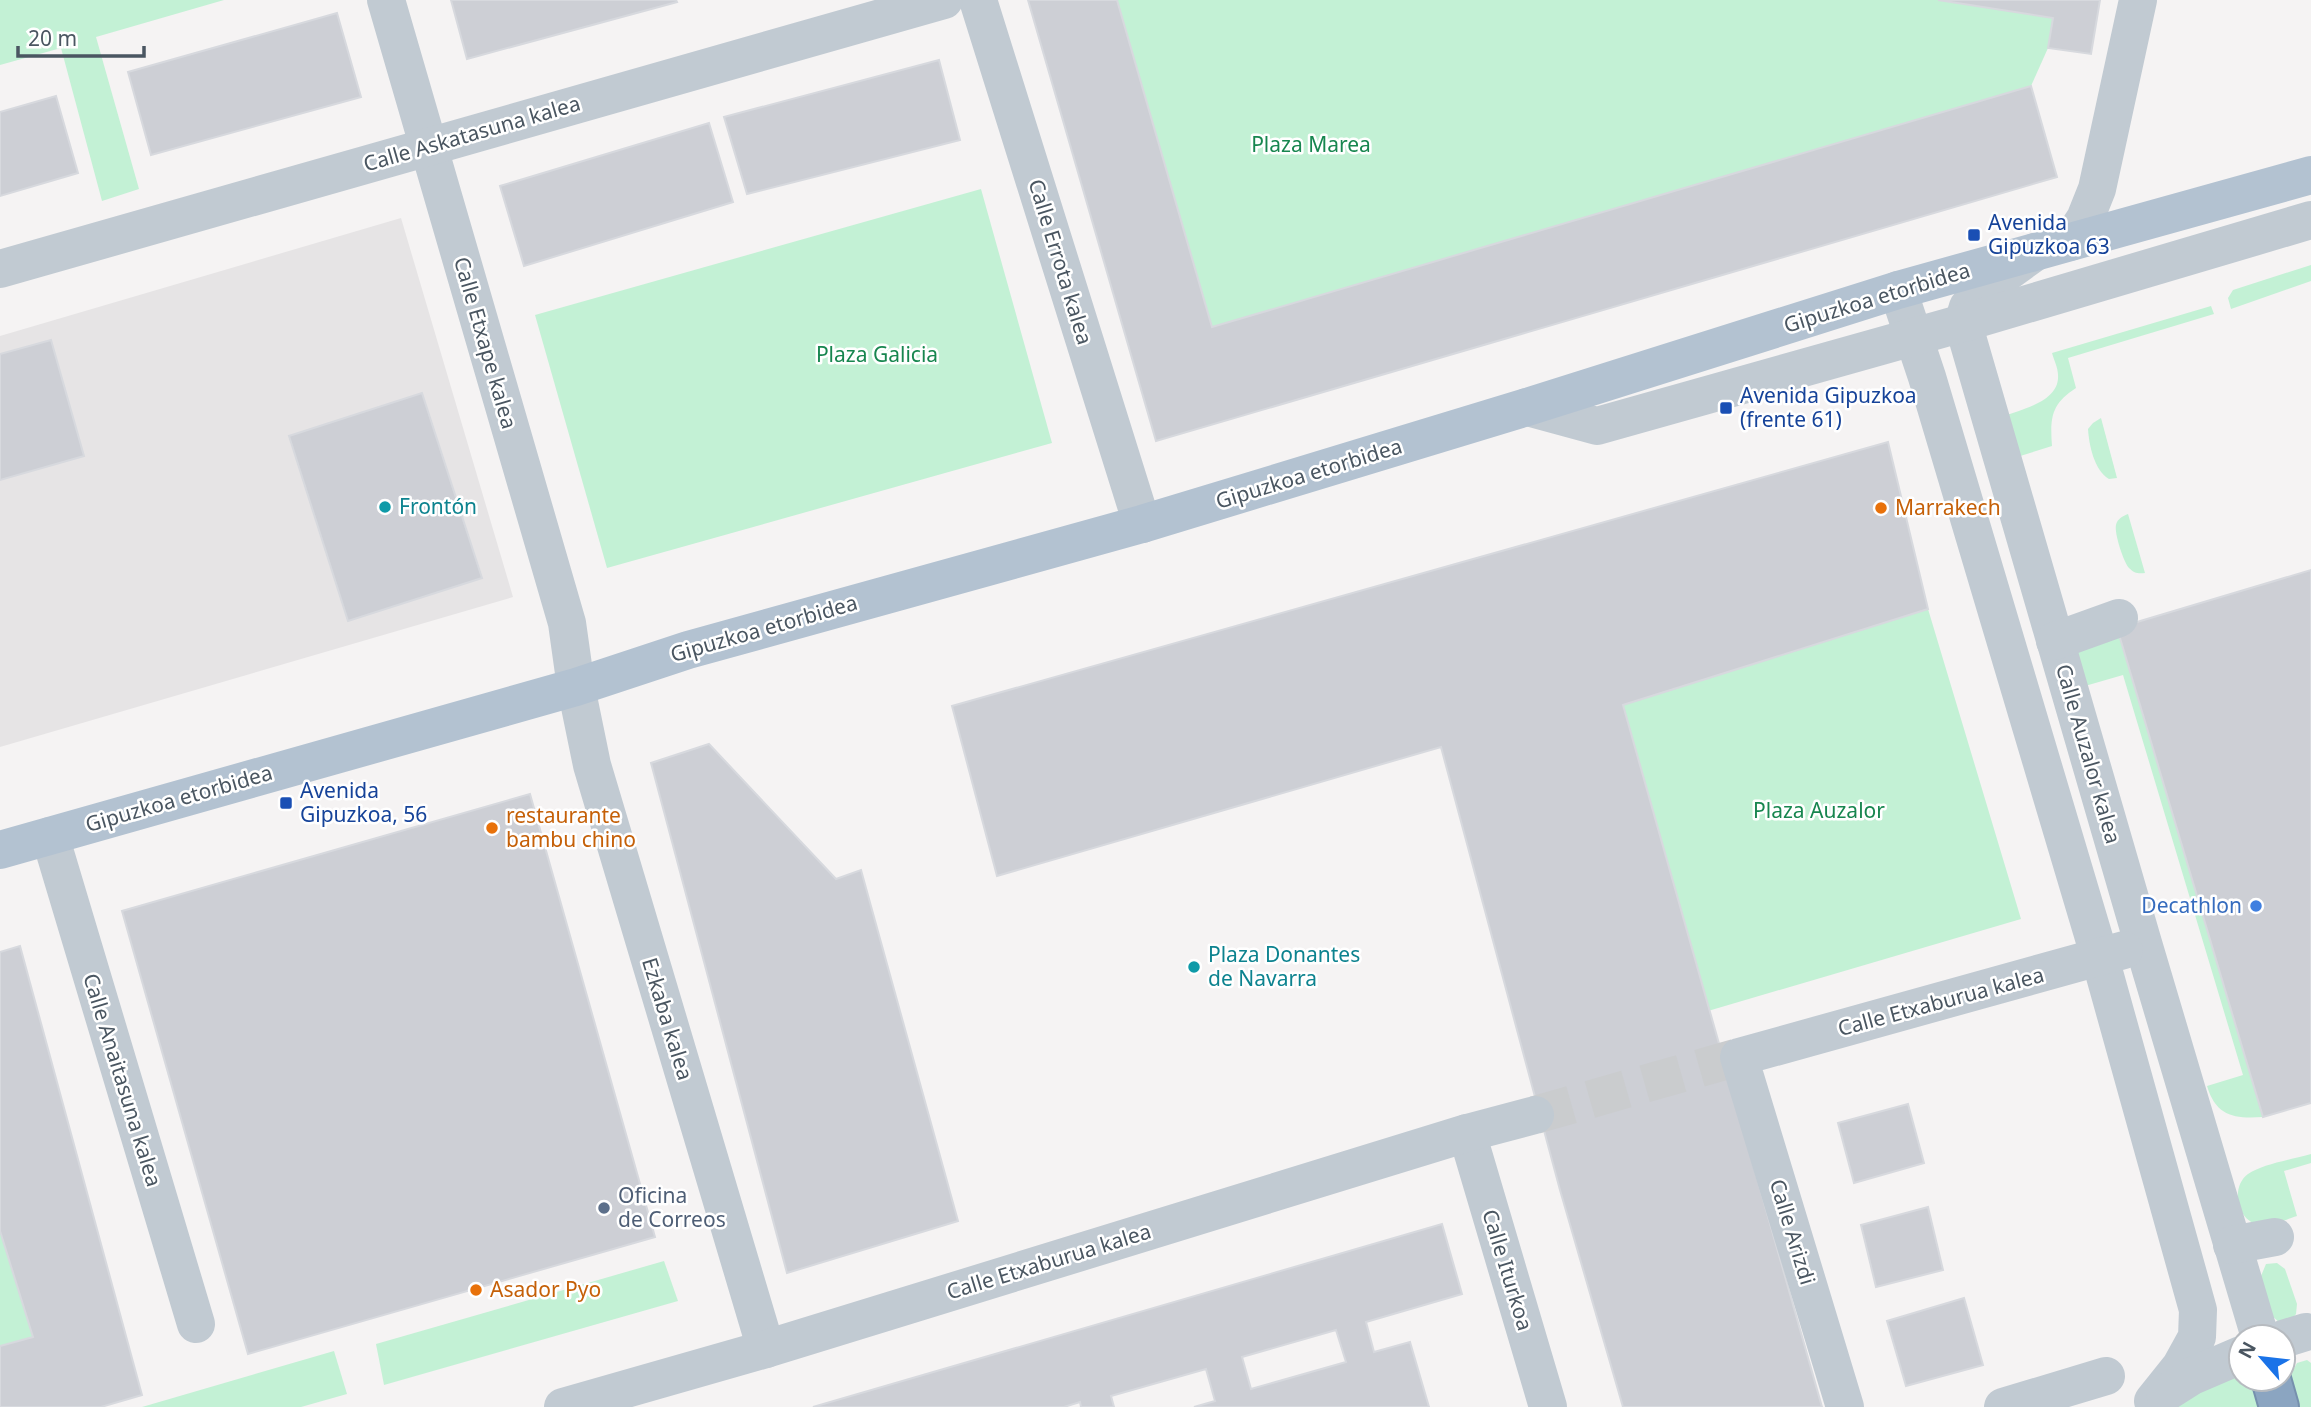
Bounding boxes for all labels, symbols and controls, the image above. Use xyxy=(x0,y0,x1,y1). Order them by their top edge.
scale bar xyxy=(18,14,144,58)
text: 20 m xyxy=(28,24,77,52)
street label: Calle Askatasuna kalea xyxy=(360,89,583,177)
park label: Plaza Marea xyxy=(1251,130,1371,158)
street label: Calle Errota kalea xyxy=(1023,176,1099,348)
place label: Avenida Gipuzkoa 63 xyxy=(1988,208,2110,260)
marker: Avenida Gipuzkoa 63 xyxy=(1966,227,1982,243)
street label: Calle Etxape kalea xyxy=(448,254,524,432)
street label: Gipuzkoa etorbidea xyxy=(1780,255,1973,339)
park label: Plaza Galicia xyxy=(816,340,938,368)
place label: Avenida Gipuzkoa (frente 61) xyxy=(1740,381,1917,433)
marker: Avenida Gipuzkoa (frente 61) xyxy=(1718,400,1734,416)
street label: Gipuzkoa etorbidea xyxy=(1212,431,1405,515)
place label: Frontón xyxy=(399,492,477,520)
place label: Marrakech xyxy=(1895,493,2001,521)
marker: Frontón xyxy=(377,499,393,515)
marker: Marrakech xyxy=(1873,500,1889,516)
street label: Gipuzkoa etorbidea xyxy=(667,588,860,668)
street label: Calle Auzalor kalea xyxy=(2050,661,2128,847)
street label: Gipuzkoa etorbidea xyxy=(82,758,275,838)
place label: Avenida Gipuzkoa, 56 xyxy=(300,776,427,828)
marker: Avenida Gipuzkoa, 56 xyxy=(278,795,294,811)
park label: Plaza Auzalor xyxy=(1753,796,1885,824)
place label: restaurante bambu chino xyxy=(506,801,636,853)
marker: restaurante bambu chino xyxy=(484,820,500,836)
place label: Decathlon xyxy=(2141,891,2242,919)
marker: Decathlon xyxy=(2248,898,2264,914)
place label: Plaza Donantes de Navarra xyxy=(1208,940,1360,992)
street label: Ezkaba kalea xyxy=(636,954,700,1083)
marker: Plaza Donantes de Navarra xyxy=(1186,959,1202,975)
street label: Calle Etxaburua kalea xyxy=(1835,960,2047,1042)
street label: Calle Anaitasuna kalea xyxy=(77,970,169,1190)
street label: Calle Arizdi xyxy=(1764,1176,1822,1288)
place label: Oficina de Correos xyxy=(618,1181,726,1233)
marker: Oficina de Correos xyxy=(596,1200,612,1216)
street label: Calle Iturkoa xyxy=(1476,1206,1540,1334)
street label: Calle Etxaburua kalea xyxy=(943,1217,1154,1305)
place label: Asador Pyo xyxy=(490,1275,601,1303)
marker: Asador Pyo xyxy=(468,1282,484,1298)
north arrow xyxy=(2227,1323,2297,1393)
text: N xyxy=(2232,1337,2262,1363)

